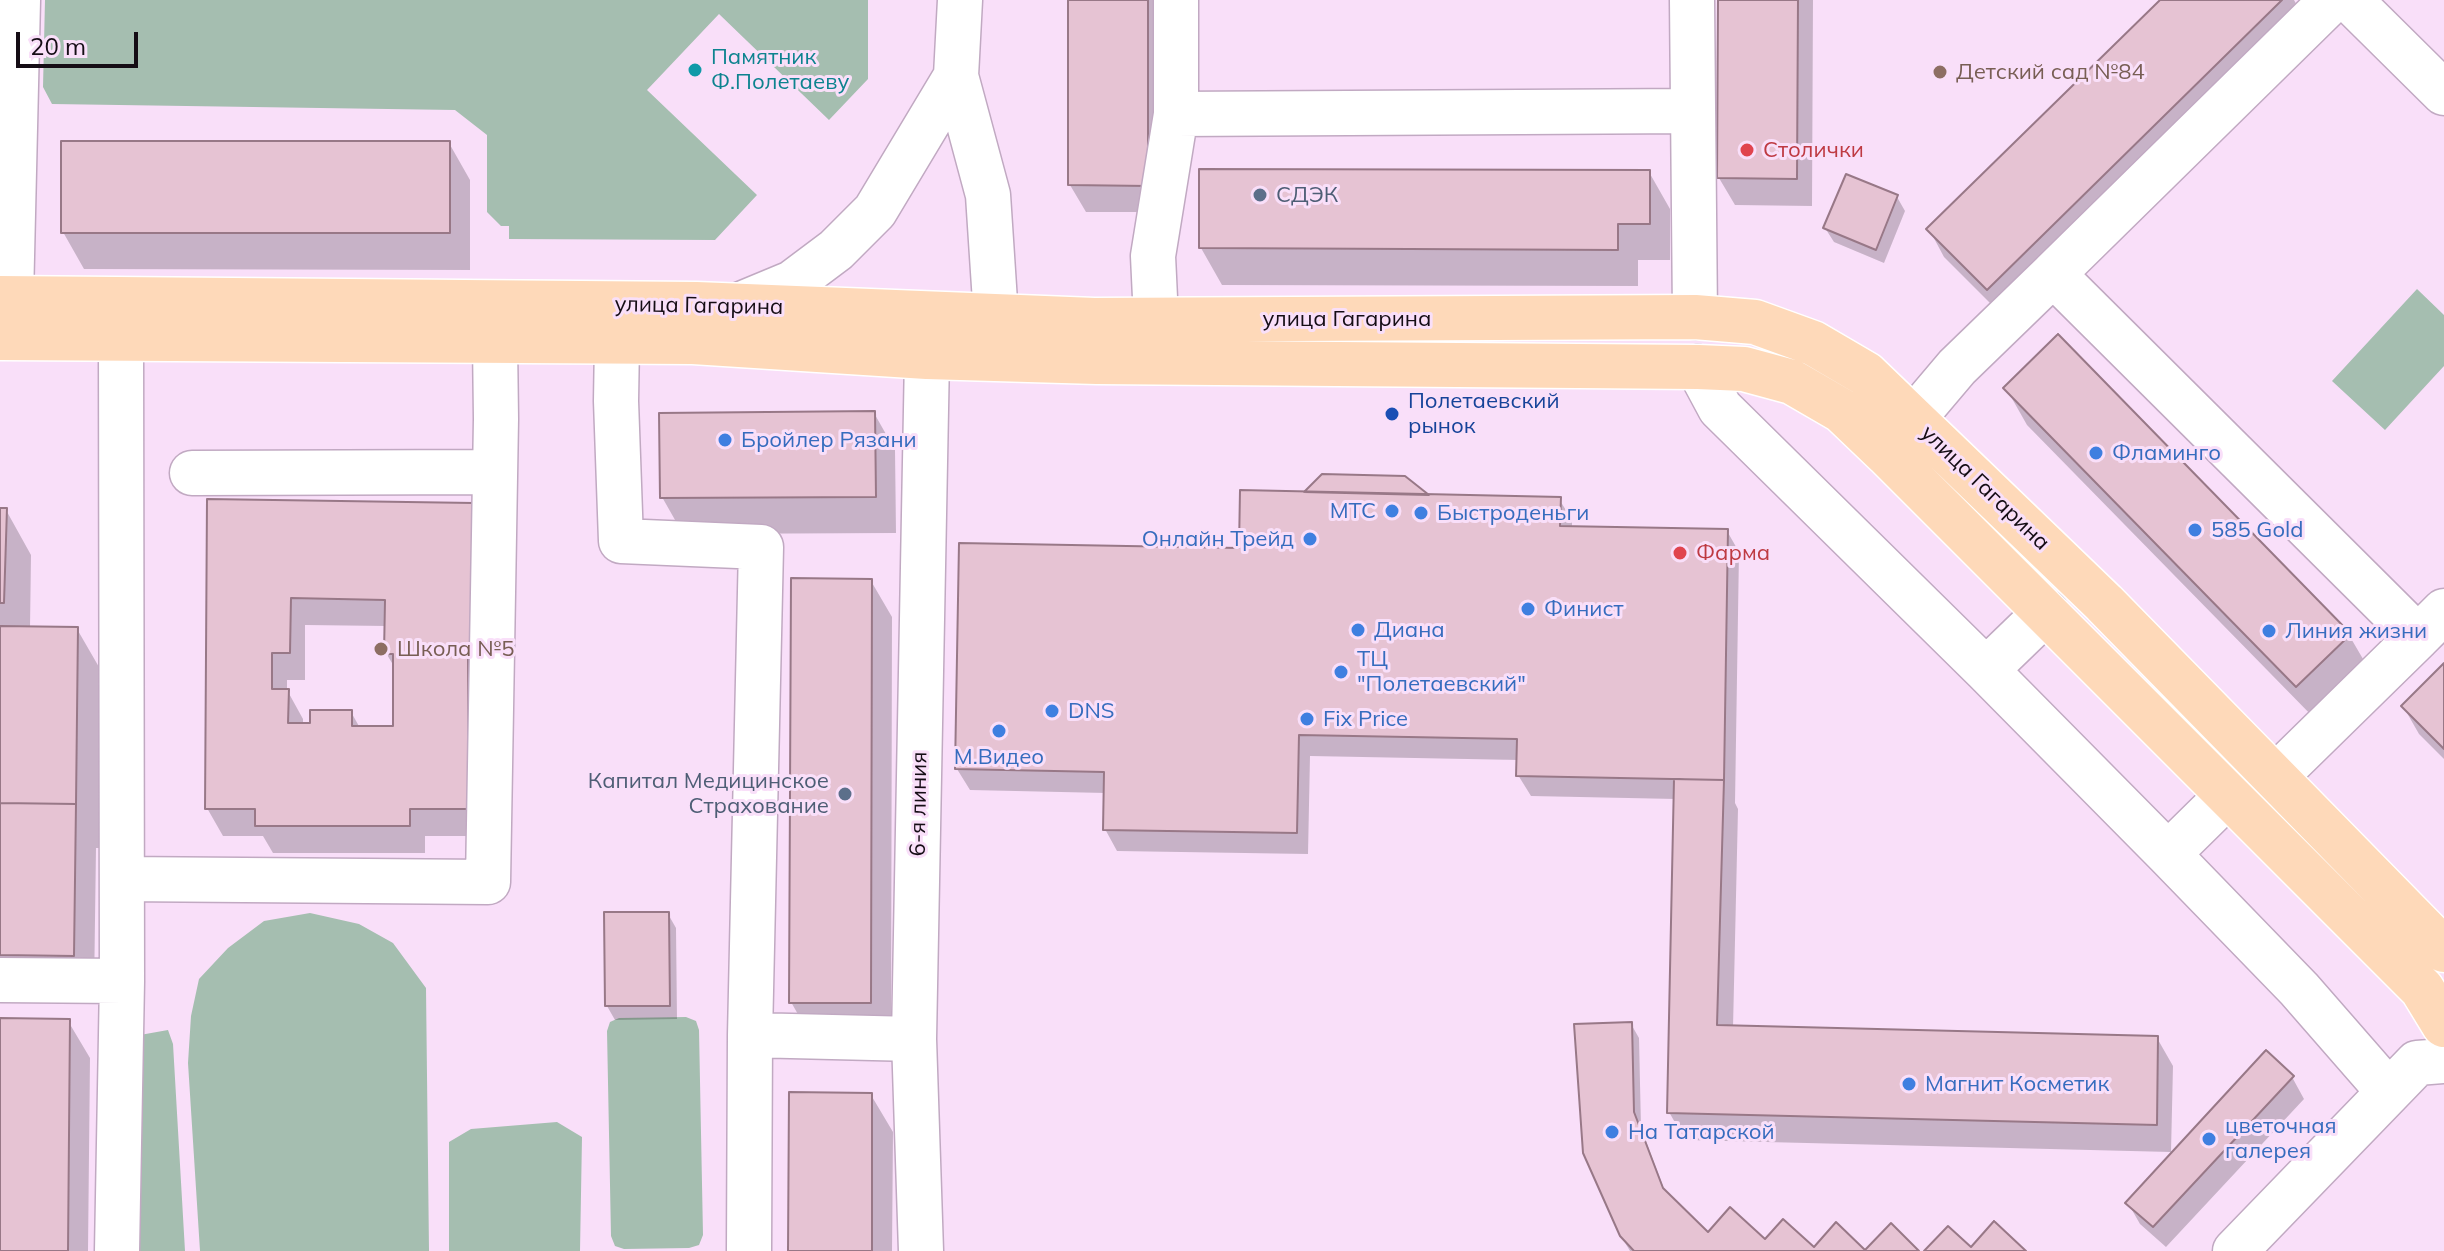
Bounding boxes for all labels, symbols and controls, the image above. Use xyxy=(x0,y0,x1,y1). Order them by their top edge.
scale bar xyxy=(20,16,142,66)
text: 20 m xyxy=(30,31,86,61)
place label: Памятник Ф.Полетаеву xyxy=(711,44,849,96)
place label: Детский сад №84 xyxy=(1956,59,2145,85)
marker: Памятник Ф.Полетаеву xyxy=(686,61,704,79)
marker: Детский сад №84 xyxy=(1931,63,1949,81)
place label: Столички xyxy=(1763,137,1864,163)
marker: Столички xyxy=(1738,141,1756,159)
place label: СДЭК xyxy=(1276,182,1338,208)
marker: СДЭК xyxy=(1251,186,1269,204)
street label: улица Гагарина xyxy=(614,291,784,321)
street label: улица Гагарина xyxy=(1263,306,1431,332)
place label: Полетаевский рынок xyxy=(1408,388,1560,440)
marker: Полетаевский рынок xyxy=(1383,405,1401,423)
street label: улица Гагарина xyxy=(1915,420,2055,556)
place label: Бройлер Рязани xyxy=(741,427,917,453)
marker: Бройлер Рязани xyxy=(716,431,734,449)
place label: Фламинго xyxy=(2112,440,2221,466)
marker: Фламинго xyxy=(2087,444,2105,462)
place label: МТС xyxy=(1330,498,1376,524)
place label: Быстроденьги xyxy=(1437,500,1589,526)
marker: МТС xyxy=(1383,502,1401,520)
marker: Быстроденьги xyxy=(1412,504,1430,522)
place label: 585 Gold xyxy=(2211,517,2303,543)
marker: 585 Gold xyxy=(2186,521,2204,539)
place label: Онлайн Трейд xyxy=(1142,526,1294,552)
marker: Онлайн Трейд xyxy=(1301,530,1319,548)
place label: Фарма xyxy=(1696,540,1770,566)
marker: Фарма xyxy=(1671,544,1689,562)
place label: Финист xyxy=(1544,596,1624,622)
marker: Финист xyxy=(1519,600,1537,618)
place label: Диана xyxy=(1374,617,1445,643)
place label: Линия жизни xyxy=(2285,618,2427,644)
marker: Диана xyxy=(1349,621,1367,639)
marker: Линия жизни xyxy=(2260,622,2278,640)
place label: Школа №5 xyxy=(397,636,514,662)
marker: Школа №5 xyxy=(372,640,390,658)
place label: ТЦ "Полетаевский" xyxy=(1357,646,1526,698)
marker: ТЦ "Полетаевский" xyxy=(1332,663,1350,681)
place label: DNS xyxy=(1068,698,1115,724)
marker: DNS xyxy=(1043,702,1061,720)
place label: Fix Price xyxy=(1323,706,1408,732)
marker: Fix Price xyxy=(1298,710,1316,728)
marker: М.Видео xyxy=(990,722,1008,740)
place label: М.Видео xyxy=(954,744,1044,770)
street label: 6-я линия xyxy=(905,751,933,857)
place label: Капитал Медицинское Страхование xyxy=(588,768,829,820)
marker: Капитал Медицинское Страхование xyxy=(836,785,854,803)
place label: Магнит Косметик xyxy=(1925,1071,2109,1097)
marker: Магнит Косметик xyxy=(1900,1075,1918,1093)
place label: цветочная галерея xyxy=(2225,1113,2337,1164)
place label: На Татарской xyxy=(1628,1119,1775,1145)
marker: На Татарской xyxy=(1603,1123,1621,1141)
marker: цветочная галерея xyxy=(2200,1130,2218,1148)

